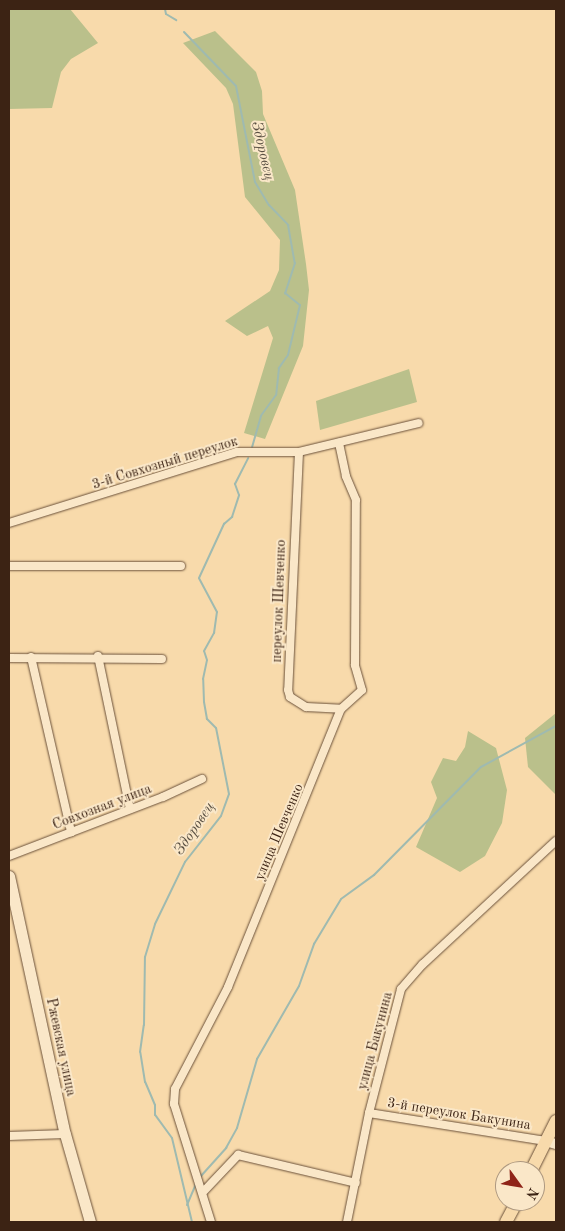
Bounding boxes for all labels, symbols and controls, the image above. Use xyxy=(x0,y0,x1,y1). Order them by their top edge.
water label: Здоровец xyxy=(246,120,278,182)
street label: 3-й Совхозный переулок xyxy=(90,433,240,493)
street label: переулок Шевченко xyxy=(268,539,290,663)
street label: Совхозная улица xyxy=(50,780,154,834)
street label: улица Шевченко xyxy=(251,781,307,883)
water label: Здоровец xyxy=(171,799,219,859)
street label: улица Бакунина xyxy=(354,990,396,1092)
street label: Ржевская улица xyxy=(42,996,80,1098)
street label: 3-й переулок Бакунина xyxy=(386,1094,532,1134)
north arrow xyxy=(495,1161,545,1211)
text: N xyxy=(523,1185,541,1202)

